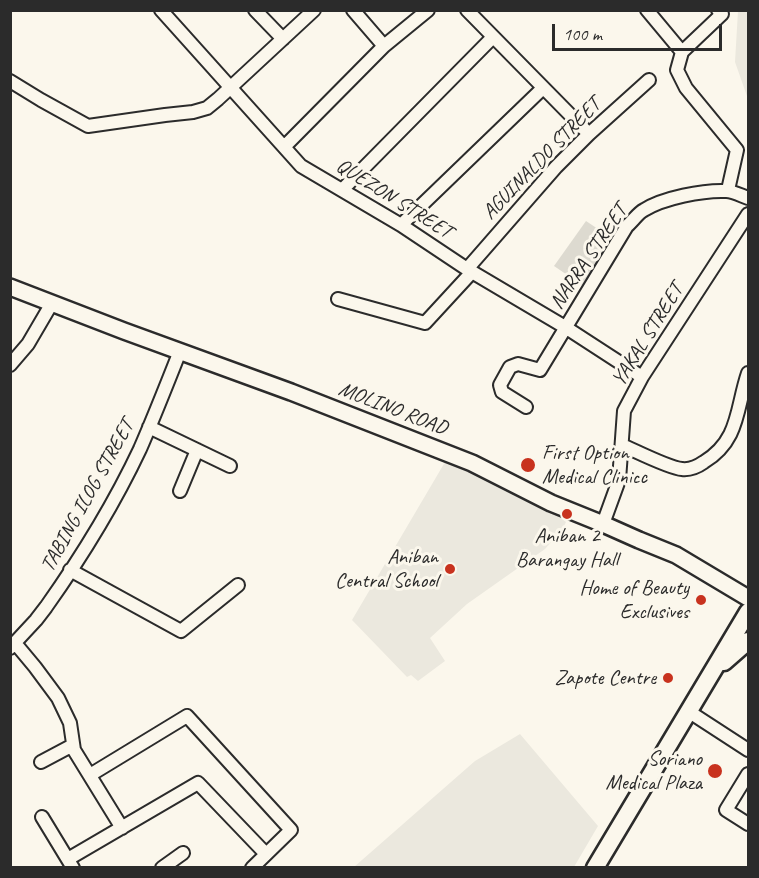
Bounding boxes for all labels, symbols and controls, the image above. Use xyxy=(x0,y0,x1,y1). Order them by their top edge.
scale bar xyxy=(555,12,724,50)
text: 100 m xyxy=(563,23,602,45)
street label: AGUINALDO STREET xyxy=(478,93,606,225)
street label: QUEZON STREET xyxy=(331,153,457,245)
street label: NARRA STREET xyxy=(545,200,633,314)
street label: YAKAL STREET xyxy=(607,279,689,391)
street label: MOLINO ROAD xyxy=(335,377,451,441)
street label: TABING ILOG STREET xyxy=(36,416,140,576)
place label: First Option Medical Clinicc xyxy=(542,440,647,490)
marker: First Option Medical Clinicc xyxy=(519,456,537,474)
marker: Aniban 2 Barangay Hall xyxy=(560,507,574,521)
place label: Aniban 2 Barangay Hall xyxy=(516,523,618,573)
place label: Aniban Central School xyxy=(335,544,438,594)
marker: Aniban Central School xyxy=(443,562,457,576)
place label: Home of Beauty Exclusives xyxy=(579,575,689,625)
marker: Home of Beauty Exclusives xyxy=(694,593,708,607)
place label: Zapote Centre xyxy=(555,665,656,691)
marker: Zapote Centre xyxy=(661,671,675,685)
place label: Soriano Medical Plaza xyxy=(606,746,702,796)
marker: Soriano Medical Plaza xyxy=(706,762,724,780)

